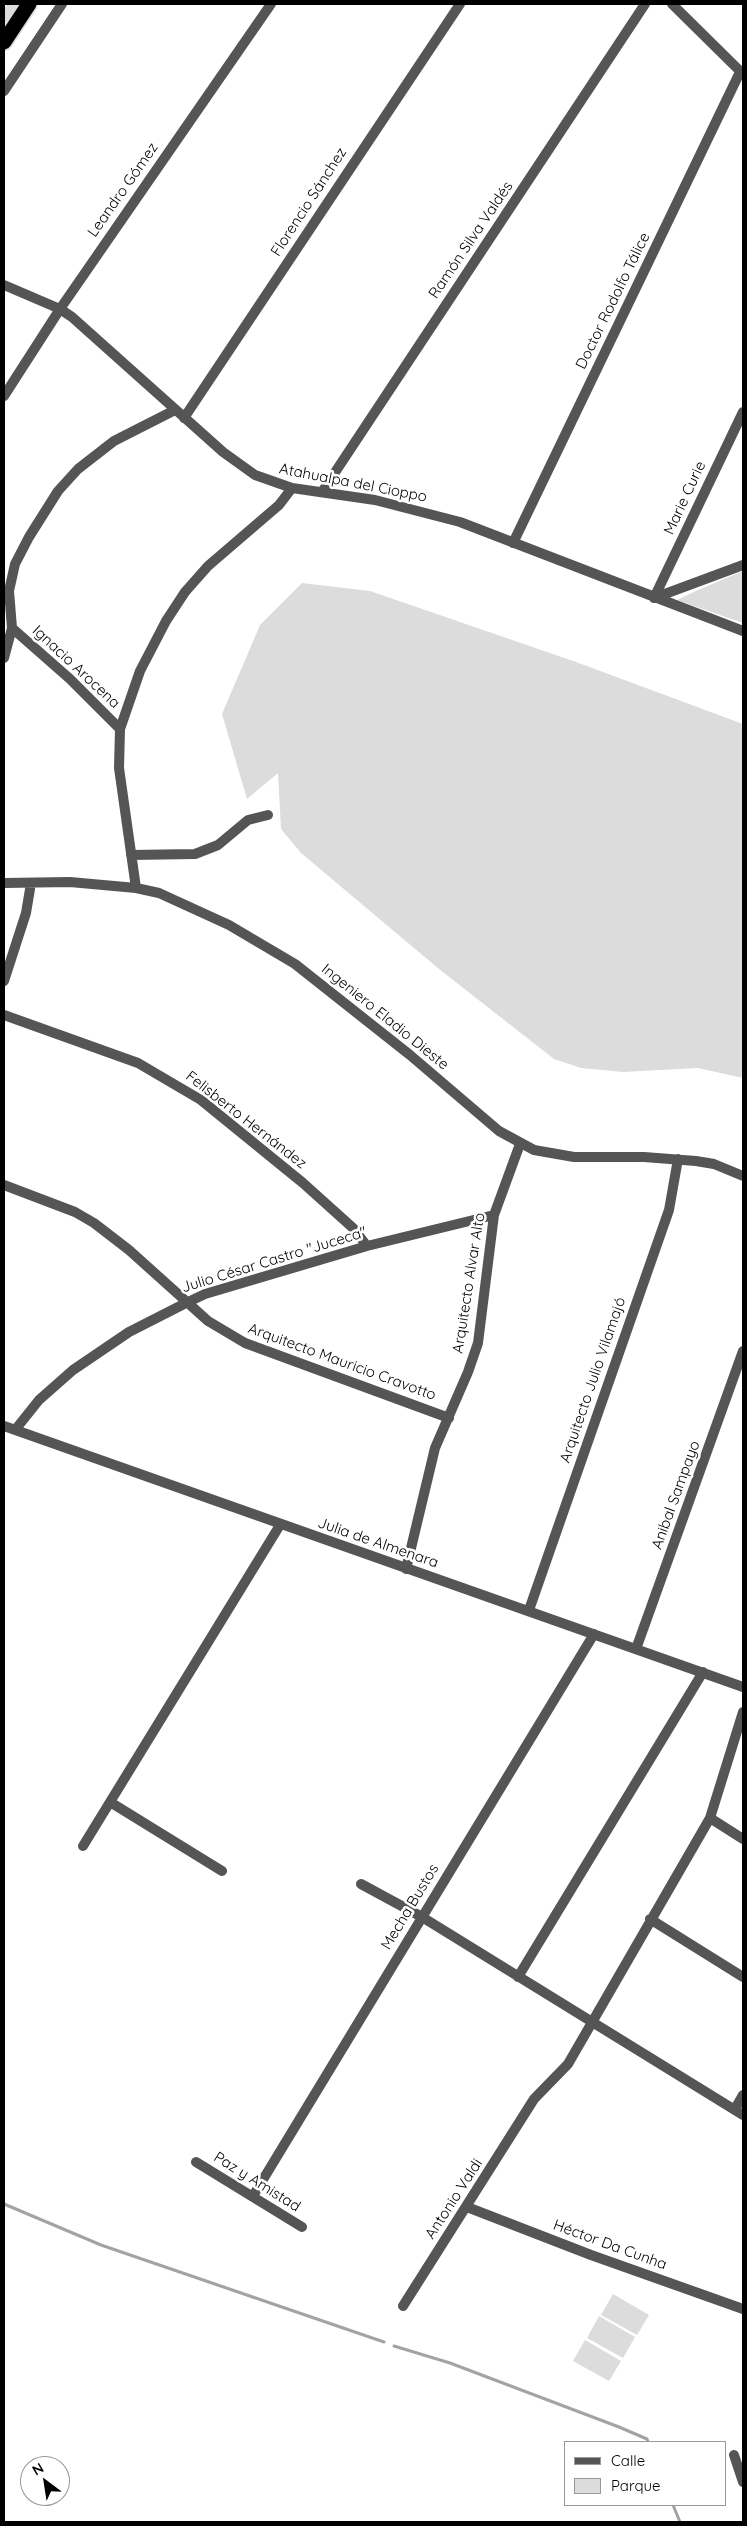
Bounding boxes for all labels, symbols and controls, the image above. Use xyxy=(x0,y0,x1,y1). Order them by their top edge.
street label: Leandro Gómez xyxy=(84,139,162,241)
street label: Florencio Sánchez xyxy=(267,144,351,260)
street label: Ramón Silva Valdés xyxy=(425,178,517,302)
street label: Doctor Rodolfo Tálice xyxy=(572,230,654,372)
street label: Marie Curie xyxy=(660,458,710,538)
street label: Atahualpa del Cioppo xyxy=(278,460,428,506)
street label: Ignacio Arocena xyxy=(28,622,124,712)
street label: Ingeniero Eladio Dieste xyxy=(318,960,452,1074)
street label: Felisberto Hernández xyxy=(182,1067,310,1173)
street label: Arquitecto Alvar Alto xyxy=(449,1211,489,1355)
street label: Julio César Castro "Juceca" xyxy=(179,1223,369,1297)
street label: Arquitecto Julio Vilamajó xyxy=(556,1295,630,1465)
street label: Arquitecto Mauricio Cravotto xyxy=(246,1320,438,1404)
street label: Anibal Sampayo xyxy=(648,1438,704,1552)
street label: Julia de Almenara xyxy=(315,1514,441,1572)
street label: Mecha Bustos xyxy=(377,1861,443,1953)
street label: Paz y Amistad xyxy=(210,2148,304,2216)
street label: Antonio Valdi xyxy=(421,2156,487,2242)
street label: Héctor Da Cunha xyxy=(551,2216,669,2274)
legend xyxy=(564,2441,727,2506)
text: Calle xyxy=(611,2451,645,2470)
north arrow xyxy=(20,2456,70,2506)
text: N xyxy=(29,2459,47,2479)
text: Parque xyxy=(611,2476,661,2495)

